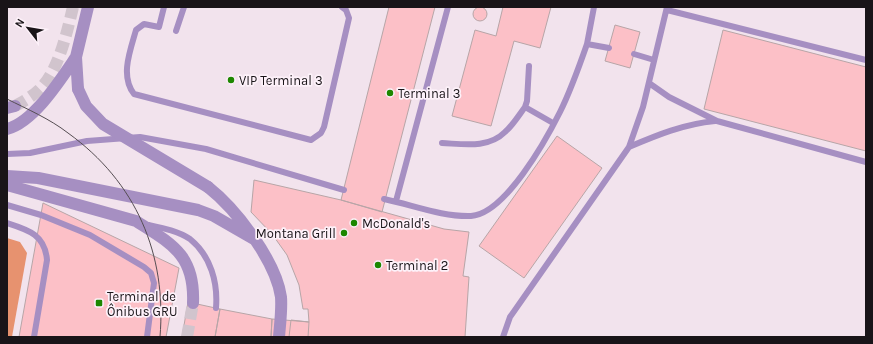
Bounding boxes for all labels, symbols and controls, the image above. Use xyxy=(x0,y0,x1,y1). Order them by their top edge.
north arrow xyxy=(8,8,48,48)
text: N xyxy=(12,16,27,30)
place label: VIP Terminal 3 xyxy=(239,73,323,88)
marker: VIP Terminal 3 xyxy=(226,75,236,85)
place label: Terminal 3 xyxy=(398,86,460,101)
marker: Terminal 3 xyxy=(385,88,395,98)
place label: McDonald's xyxy=(362,216,431,231)
marker: McDonald's xyxy=(349,218,359,228)
place label: Montana Grill xyxy=(256,226,336,241)
marker: Montana Grill xyxy=(339,228,349,238)
place label: Terminal 2 xyxy=(386,258,448,273)
marker: Terminal 2 xyxy=(373,260,383,270)
place label: Terminal de Ônibus GRU xyxy=(107,289,177,319)
marker: Terminal de Ônibus GRU xyxy=(94,298,104,308)

